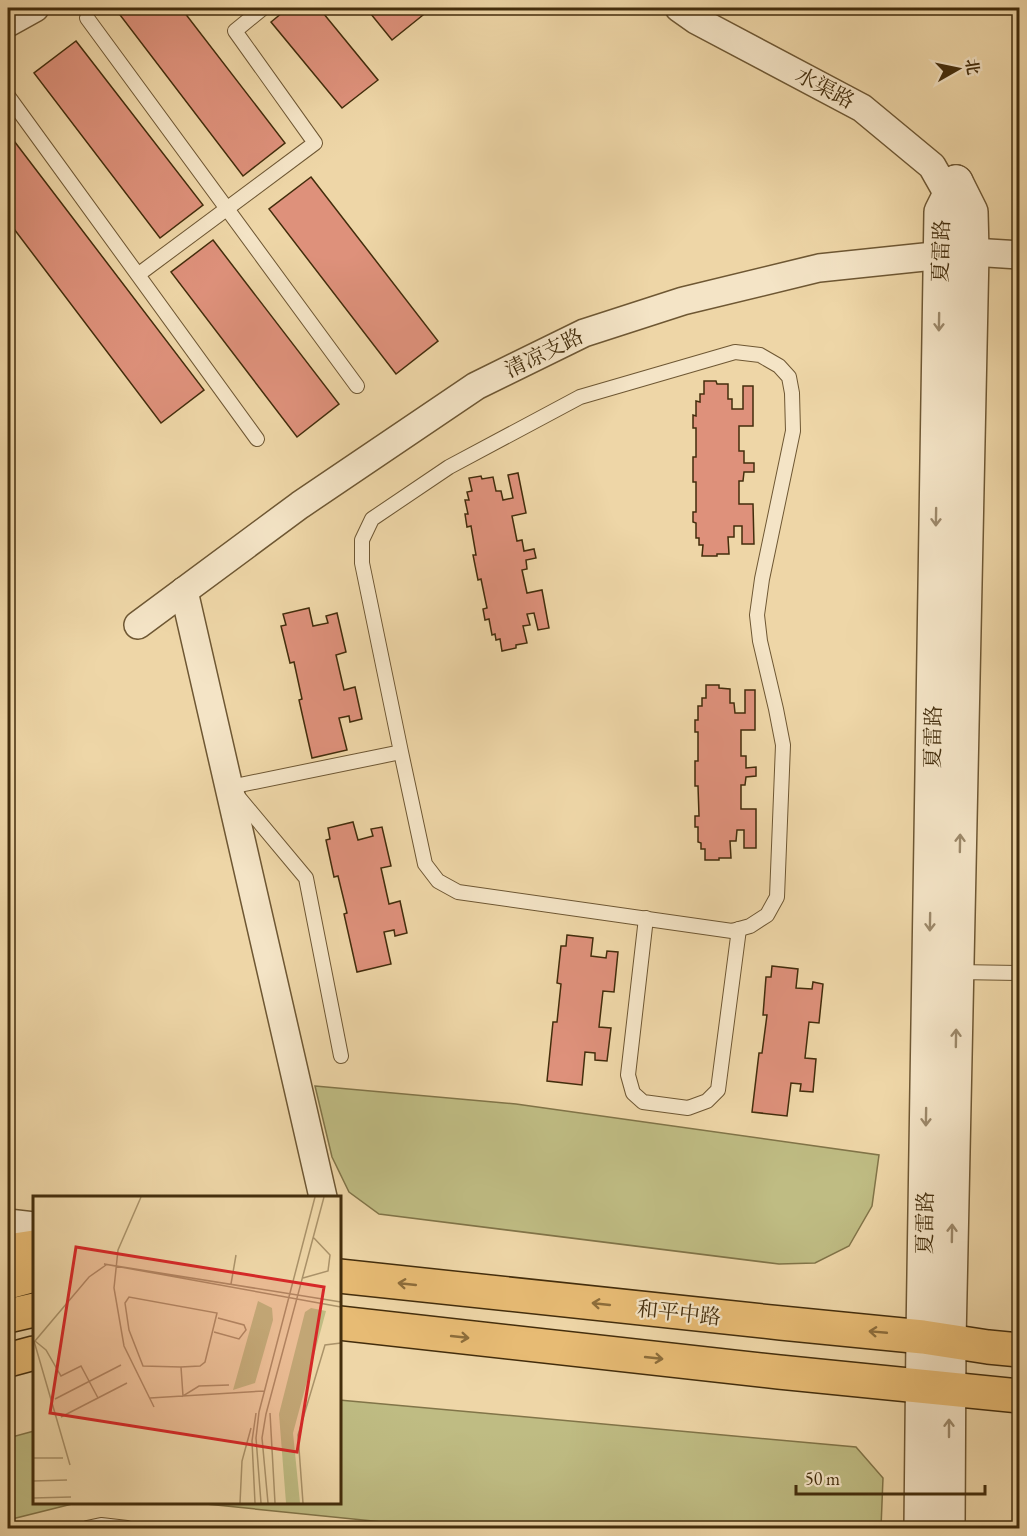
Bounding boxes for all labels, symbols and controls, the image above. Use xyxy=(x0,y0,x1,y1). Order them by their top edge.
north arrow xyxy=(928,39,988,99)
text: 北 xyxy=(961,57,984,76)
street label: 水渠路 xyxy=(791,61,859,114)
street label: 夏雷路 xyxy=(926,219,955,283)
one-way arrow xyxy=(933,311,945,331)
street label: 清凉支路 xyxy=(500,322,587,383)
one-way arrow xyxy=(930,506,942,526)
street label: 夏雷路 xyxy=(918,705,947,769)
one-way arrow xyxy=(954,834,965,854)
one-way arrow xyxy=(924,911,935,931)
one-way arrow xyxy=(950,1029,961,1049)
one-way arrow xyxy=(921,1106,932,1126)
street label: 夏雷路 xyxy=(910,1191,939,1255)
inset map xyxy=(33,1196,340,1503)
one-way arrow xyxy=(946,1224,957,1244)
one-way arrow xyxy=(397,1278,417,1289)
street label: 和平中路 xyxy=(636,1295,722,1330)
one-way arrow xyxy=(591,1299,611,1310)
one-way arrow xyxy=(869,1326,889,1337)
one-way arrow xyxy=(449,1332,469,1343)
one-way arrow xyxy=(643,1353,663,1364)
one-way arrow xyxy=(943,1419,955,1439)
scale bar xyxy=(796,1458,985,1496)
text: 50 m xyxy=(805,1467,840,1490)

